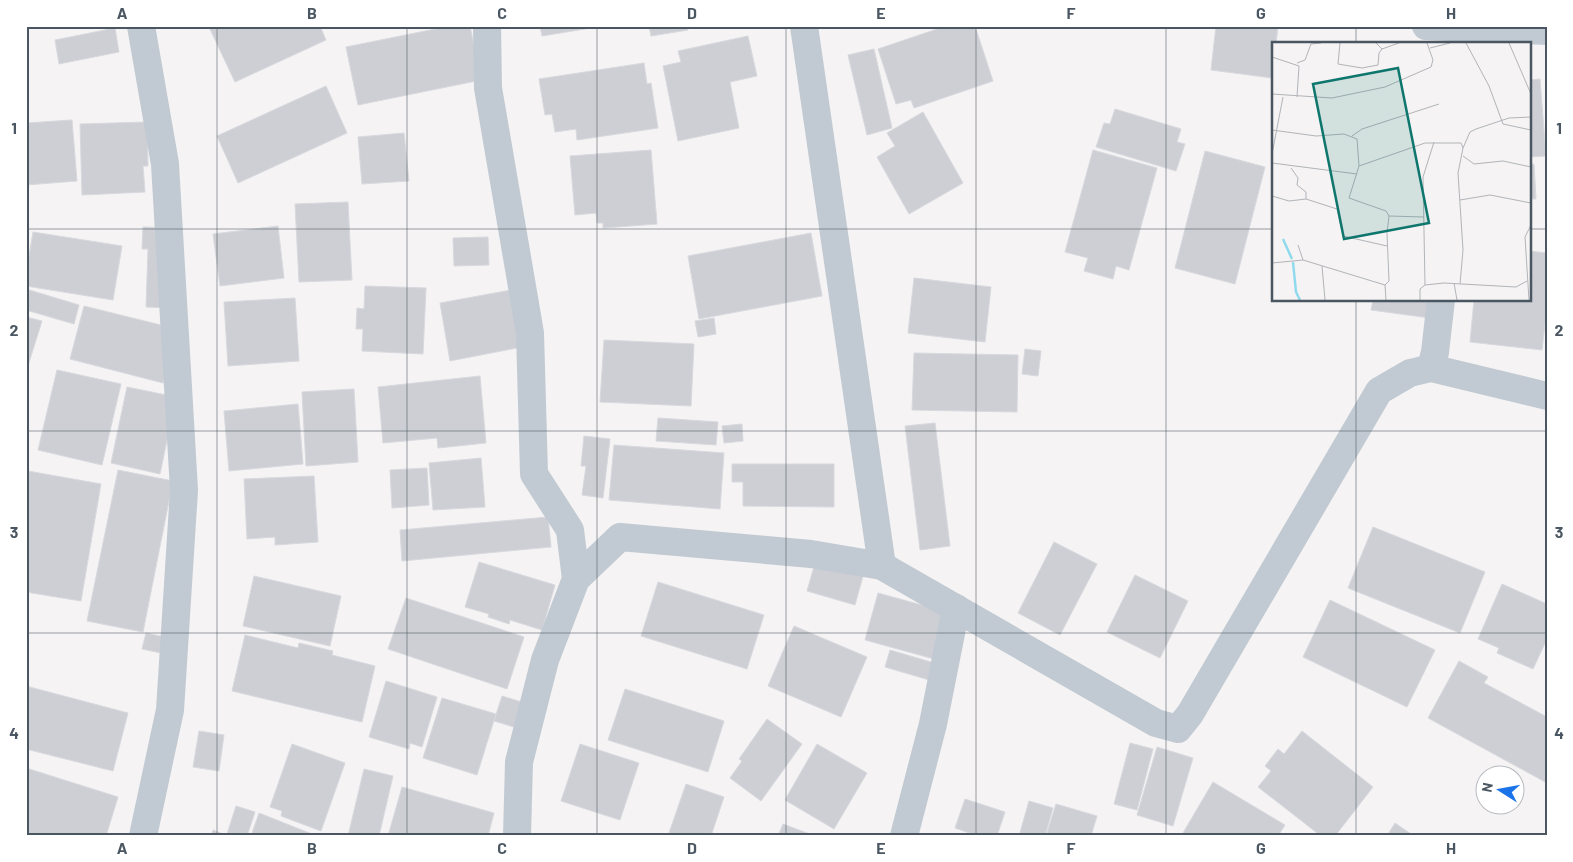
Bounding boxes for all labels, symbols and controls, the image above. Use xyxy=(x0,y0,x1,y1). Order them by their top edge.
text: A xyxy=(117,3,128,22)
text: B xyxy=(307,3,317,22)
text: C xyxy=(497,3,507,22)
text: D xyxy=(687,3,697,22)
text: E xyxy=(876,3,886,22)
text: F xyxy=(1067,3,1076,22)
text: G xyxy=(1256,3,1266,22)
text: H xyxy=(1446,3,1456,22)
inset map xyxy=(1272,42,1530,301)
text: 1 xyxy=(11,118,17,137)
text: 1 xyxy=(1556,118,1562,137)
text: 2 xyxy=(10,320,19,339)
text: 2 xyxy=(1555,320,1564,339)
text: 3 xyxy=(10,522,18,541)
text: 3 xyxy=(1555,522,1563,541)
text: 4 xyxy=(9,723,19,742)
text: 4 xyxy=(1554,723,1564,742)
north arrow xyxy=(1476,764,1526,814)
text: N xyxy=(1478,781,1496,794)
text: A xyxy=(117,838,128,857)
text: B xyxy=(307,838,317,857)
text: C xyxy=(497,838,507,857)
text: D xyxy=(687,838,697,857)
text: E xyxy=(876,838,886,857)
text: F xyxy=(1067,838,1076,857)
text: G xyxy=(1256,838,1266,857)
text: H xyxy=(1446,838,1456,857)

